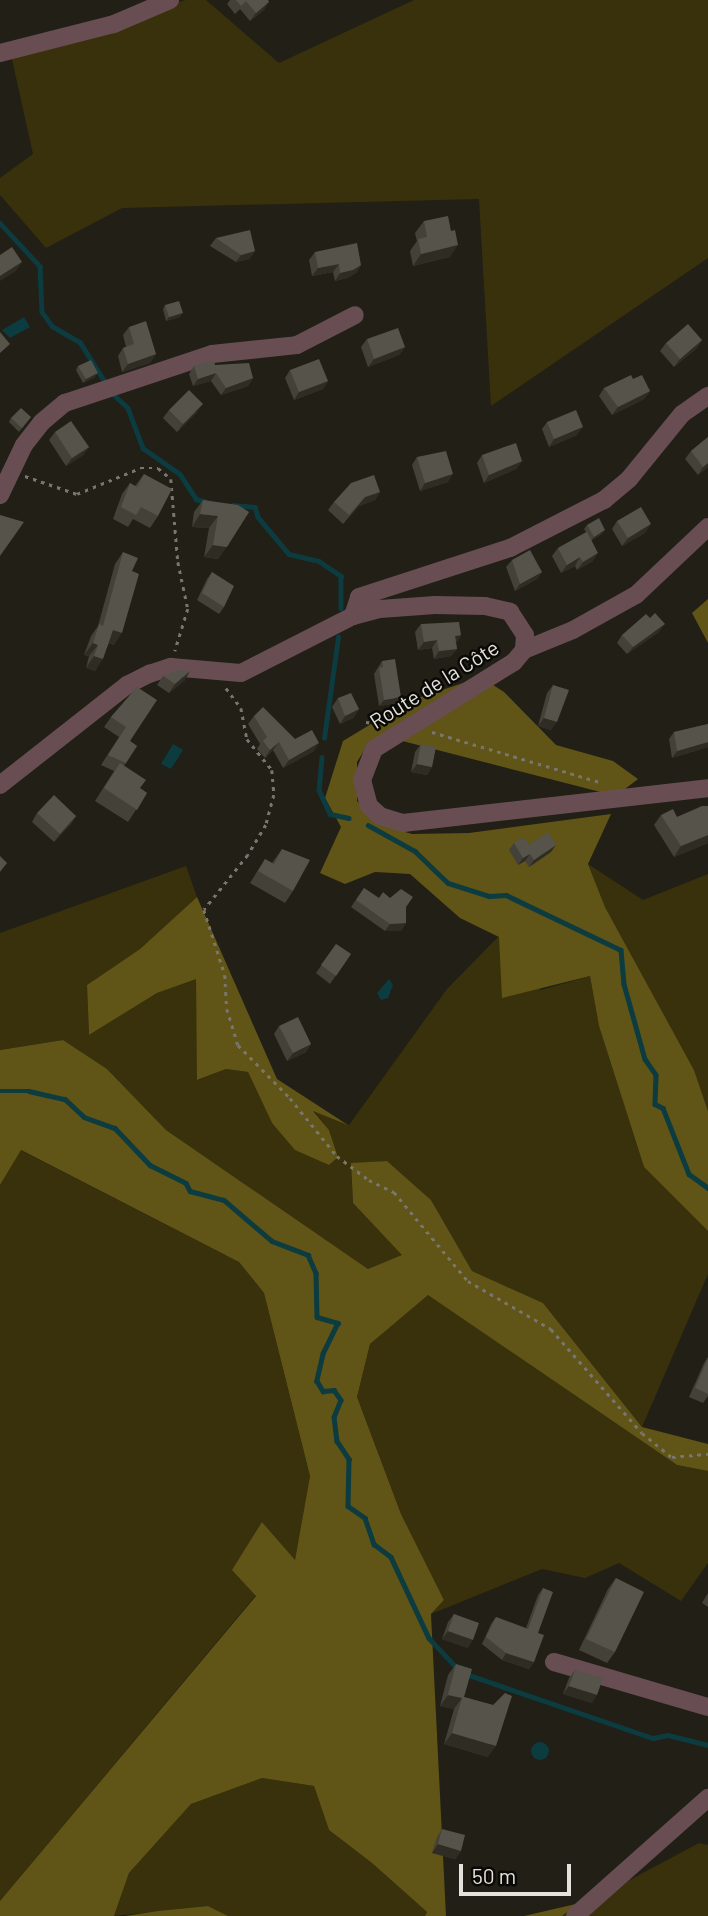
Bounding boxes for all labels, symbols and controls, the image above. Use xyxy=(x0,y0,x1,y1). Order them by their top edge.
street label: Route de la Côte xyxy=(365,634,503,734)
scale bar xyxy=(463,1850,575,1894)
text: 50 m xyxy=(472,1863,516,1888)

